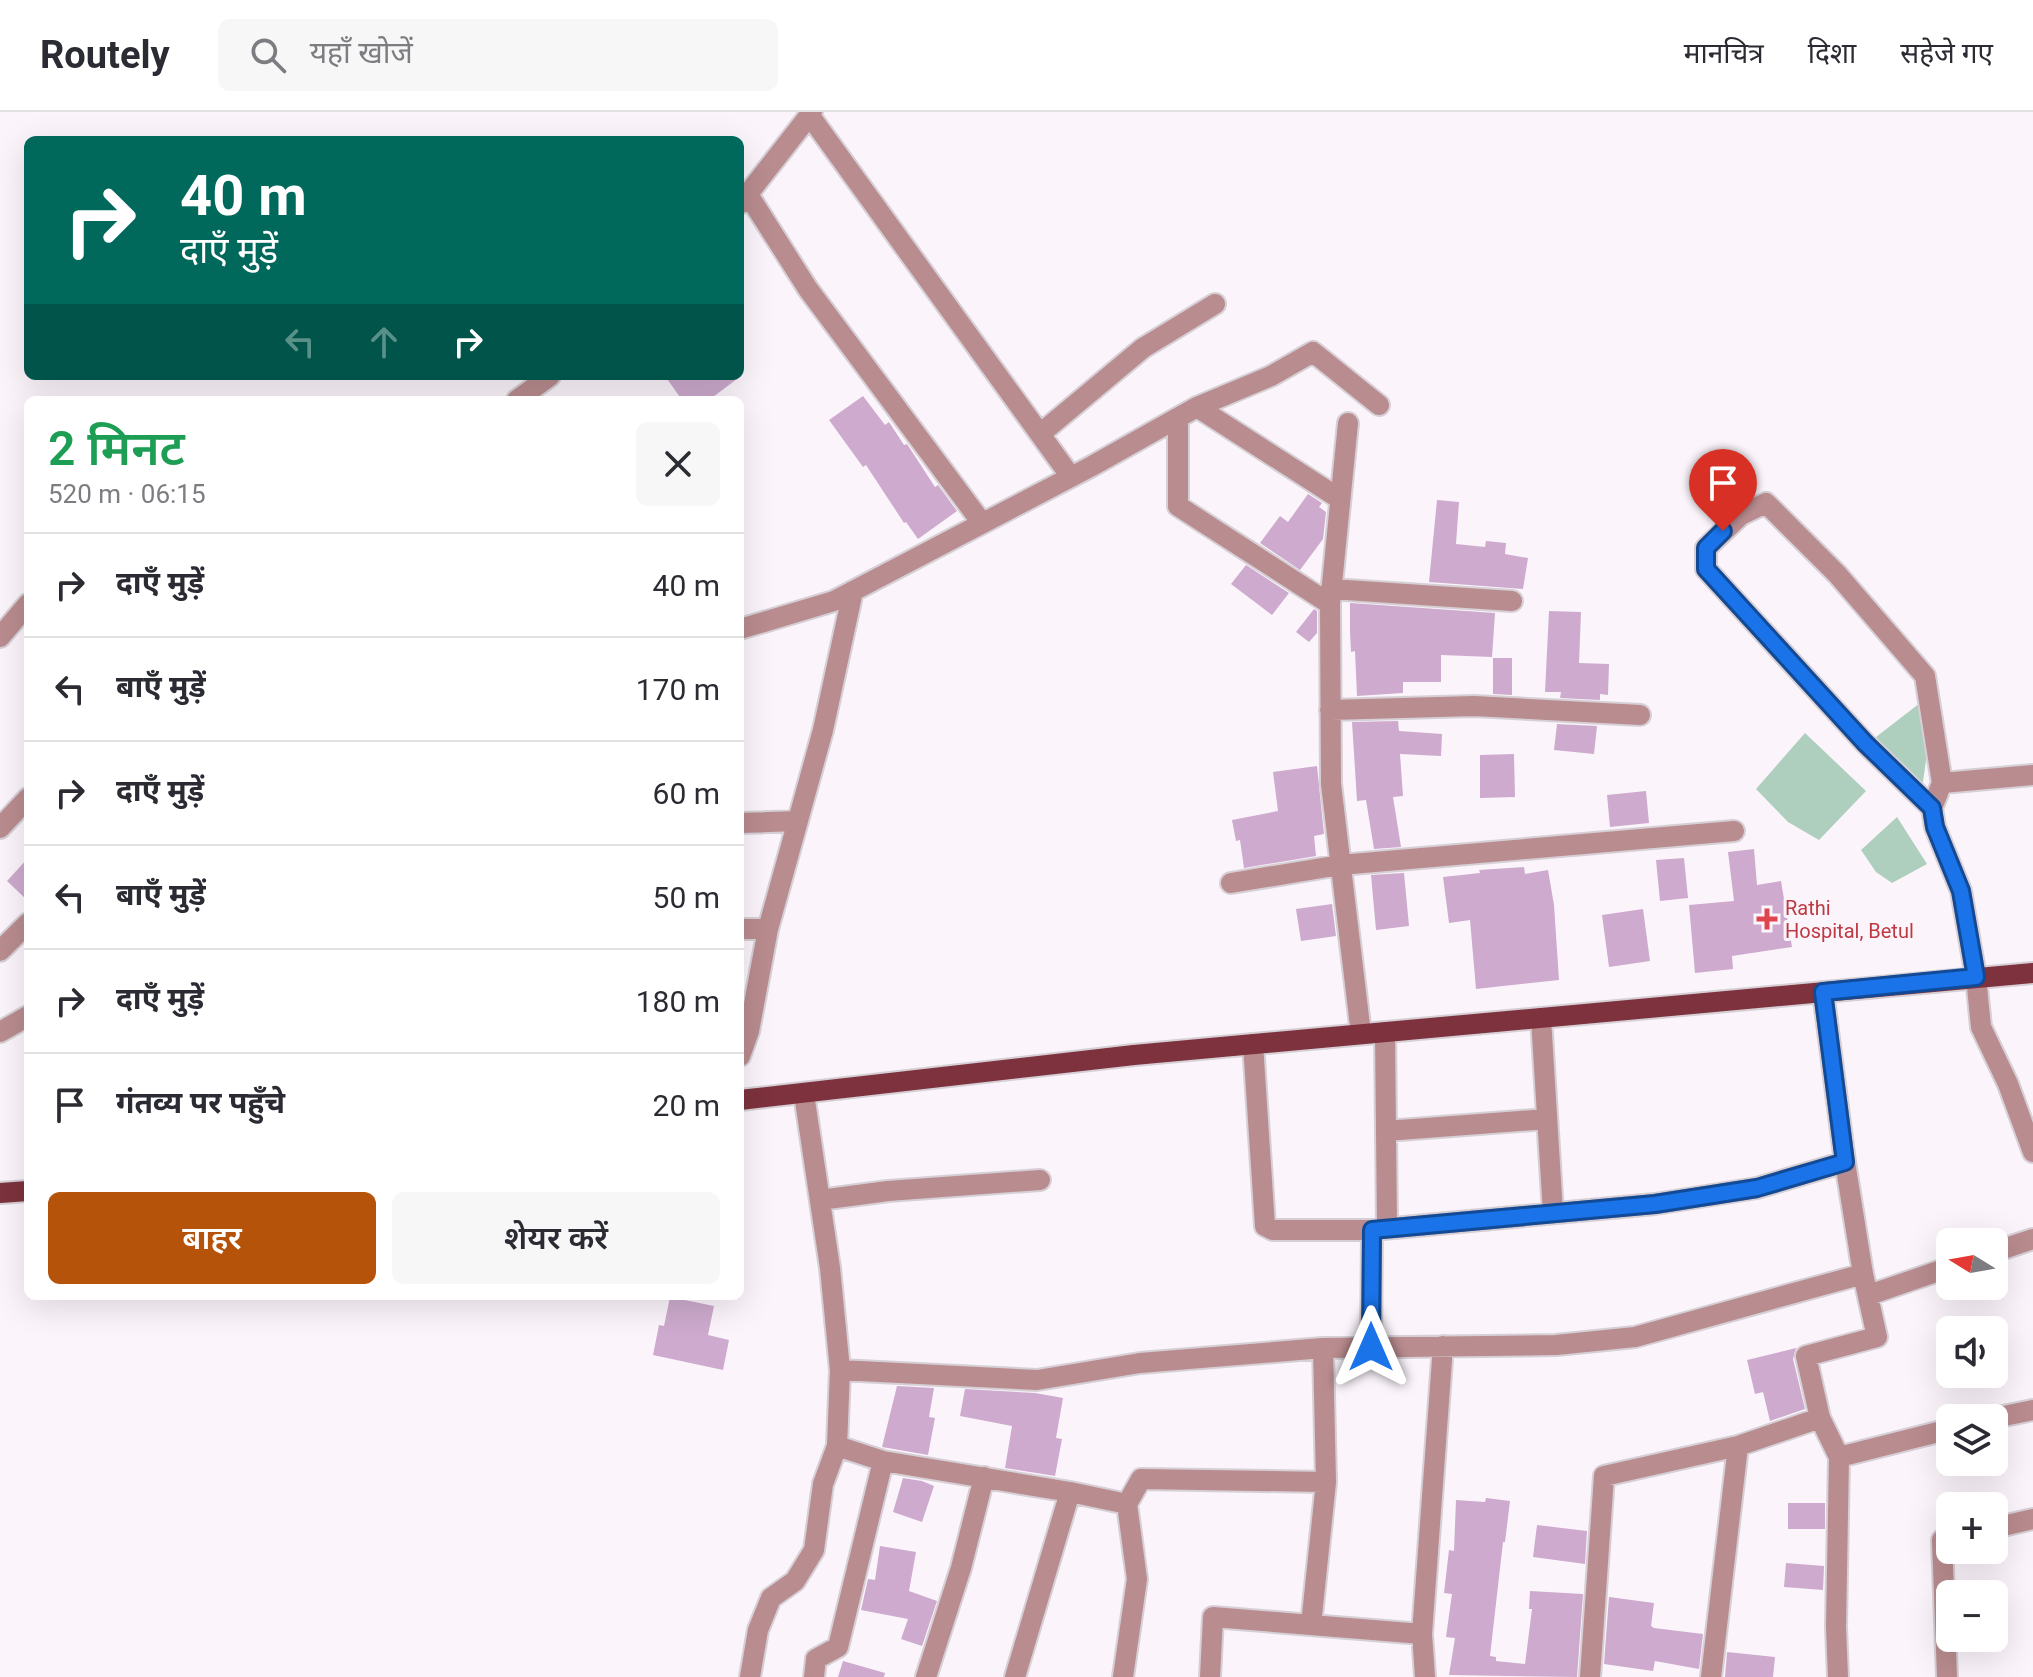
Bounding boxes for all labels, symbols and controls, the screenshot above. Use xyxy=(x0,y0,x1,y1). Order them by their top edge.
search box xyxy=(218,19,778,91)
text: Routely xyxy=(40,33,170,77)
icon: search xyxy=(246,33,290,77)
text: यहाँ खोजें xyxy=(310,35,413,70)
text: मानचित्र xyxy=(1684,37,1764,70)
text: दिशा xyxy=(1808,37,1856,70)
text: सहेजे गए xyxy=(1900,37,1993,70)
text: 40 m xyxy=(180,163,307,229)
icon: right xyxy=(48,168,152,272)
text: दाएँ मुड़ें xyxy=(180,230,278,272)
icon: left xyxy=(278,320,322,364)
icon: ahead xyxy=(362,320,406,364)
icon: right xyxy=(446,320,490,364)
text: 2 मिनट xyxy=(48,420,185,477)
button: close xyxy=(636,422,720,506)
pin xyxy=(1689,449,1757,531)
icon: arrive xyxy=(1701,461,1745,505)
text: 520 m · 06:15 xyxy=(48,479,206,509)
icon: right xyxy=(48,563,92,607)
text: दाएँ मुड़ें xyxy=(116,565,204,600)
text: 40 m xyxy=(653,568,720,603)
icon: left xyxy=(48,667,92,711)
text: बाएँ मुड़ें xyxy=(116,669,206,704)
text: 170 m xyxy=(636,672,720,707)
icon: right xyxy=(48,771,92,815)
text: दाएँ मुड़ें xyxy=(116,773,204,808)
text: 60 m xyxy=(653,776,720,811)
icon: left xyxy=(48,875,92,919)
text: बाएँ मुड़ें xyxy=(116,877,206,912)
text: 50 m xyxy=(653,880,720,915)
place label: Rathi Hospital, Betul xyxy=(1785,896,1914,943)
marker: Rathi Hospital, Betul xyxy=(1756,908,1778,930)
icon: right xyxy=(48,979,92,1023)
text: दाएँ मुड़ें xyxy=(116,981,204,1016)
text: 180 m xyxy=(636,984,720,1019)
icon: arrive xyxy=(48,1083,92,1127)
text: गंतव्य पर पहुँचे xyxy=(116,1085,285,1120)
text: 20 m xyxy=(653,1088,720,1123)
button: बाहर xyxy=(48,1192,376,1284)
button: शेयर करें xyxy=(392,1192,720,1284)
north arrow xyxy=(1936,1228,2008,1300)
map controls xyxy=(1936,1228,2008,1652)
position arrow xyxy=(1329,1305,1413,1389)
button: sound xyxy=(1936,1316,2008,1388)
button: layers xyxy=(1936,1404,2008,1476)
button: + xyxy=(1936,1492,2008,1564)
button: − xyxy=(1936,1580,2008,1652)

